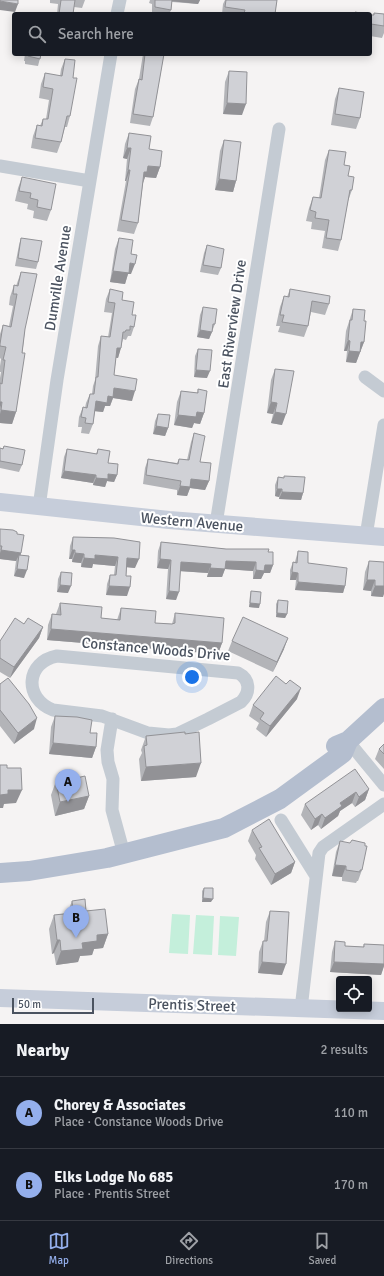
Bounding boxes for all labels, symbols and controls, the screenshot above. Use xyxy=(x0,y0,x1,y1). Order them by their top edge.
search box xyxy=(12,12,372,56)
icon: search xyxy=(26,23,48,45)
text: Search here xyxy=(58,25,134,43)
street label: Dumville Avenue xyxy=(41,224,75,332)
street label: East Riverview Drive xyxy=(214,258,250,390)
street label: Western Avenue xyxy=(140,509,244,535)
street label: Constance Woods Drive xyxy=(81,634,231,664)
your location xyxy=(182,667,202,687)
pin: A xyxy=(55,769,81,802)
pin: B xyxy=(63,905,89,938)
map controls xyxy=(336,976,372,1012)
button: locate xyxy=(336,976,372,1012)
street label: Prentis Street xyxy=(148,994,236,1016)
scale bar xyxy=(12,996,94,1015)
text: 50 m xyxy=(18,998,41,1011)
text: Nearby xyxy=(16,1040,69,1061)
text: 2 results xyxy=(320,1042,368,1058)
text: Chorey & Associates xyxy=(54,1096,186,1114)
text: A xyxy=(25,1105,33,1121)
text: 110 m xyxy=(334,1105,368,1121)
text: Place · Constance Woods Drive xyxy=(54,1114,224,1130)
text: Elks Lodge No 685 xyxy=(54,1168,173,1186)
text: B xyxy=(25,1177,33,1193)
text: 170 m xyxy=(334,1177,368,1193)
text: Place · Prentis Street xyxy=(54,1186,170,1202)
tab: Map xyxy=(48,1230,70,1267)
tab: Directions xyxy=(165,1230,213,1267)
tab: Saved xyxy=(309,1230,336,1267)

